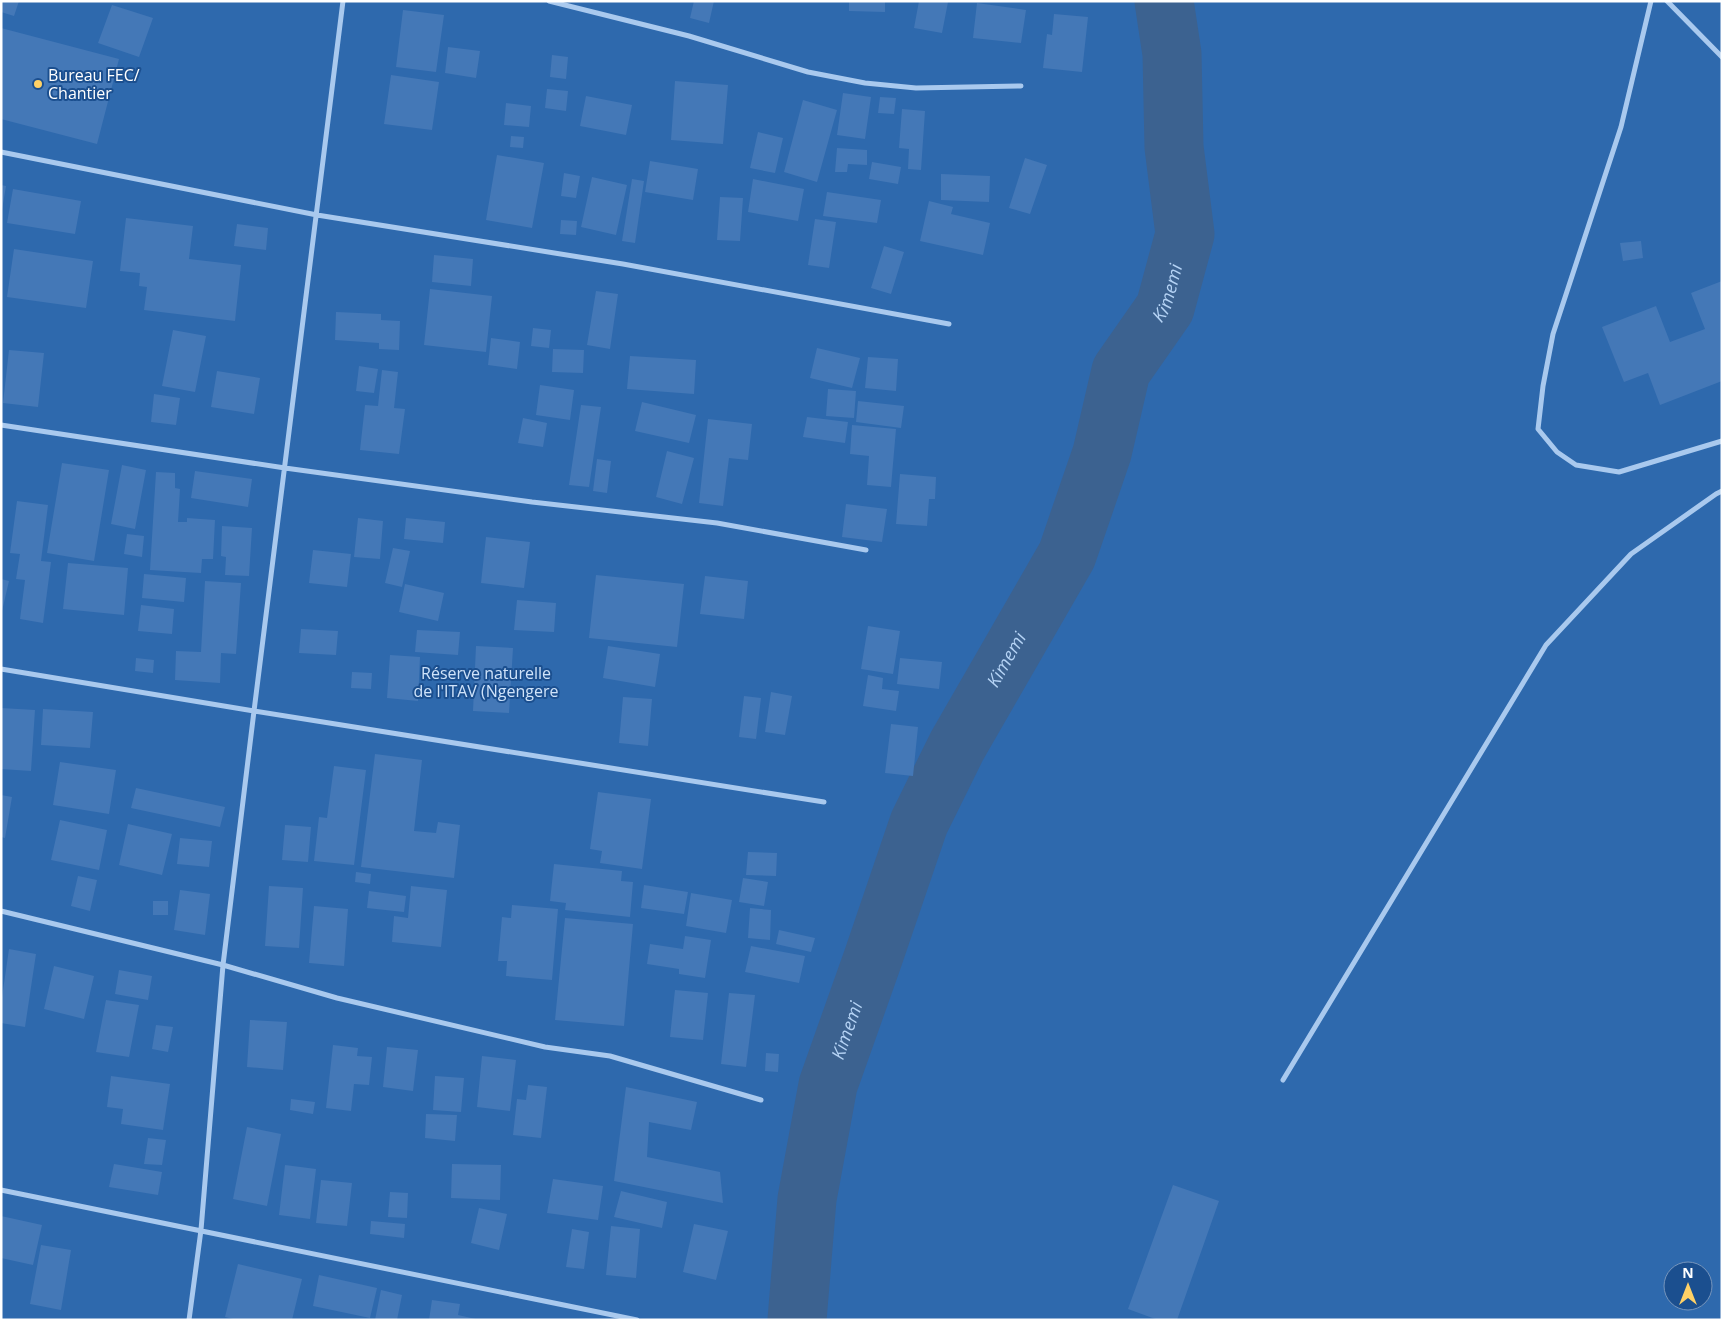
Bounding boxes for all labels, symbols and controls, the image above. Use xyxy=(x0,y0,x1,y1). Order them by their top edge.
place label: Bureau FEC/ Chantier xyxy=(48,64,140,104)
marker: Bureau FEC/ Chantier xyxy=(32,78,44,90)
water label: Kimemi xyxy=(1146,261,1187,326)
water label: Kimemi xyxy=(981,627,1031,691)
park label: Réserve naturelle de l'ITAV (Ngengere xyxy=(413,662,559,702)
water label: Kimemi xyxy=(825,998,868,1062)
north arrow xyxy=(1663,1261,1713,1311)
text: N xyxy=(1682,1263,1694,1282)

